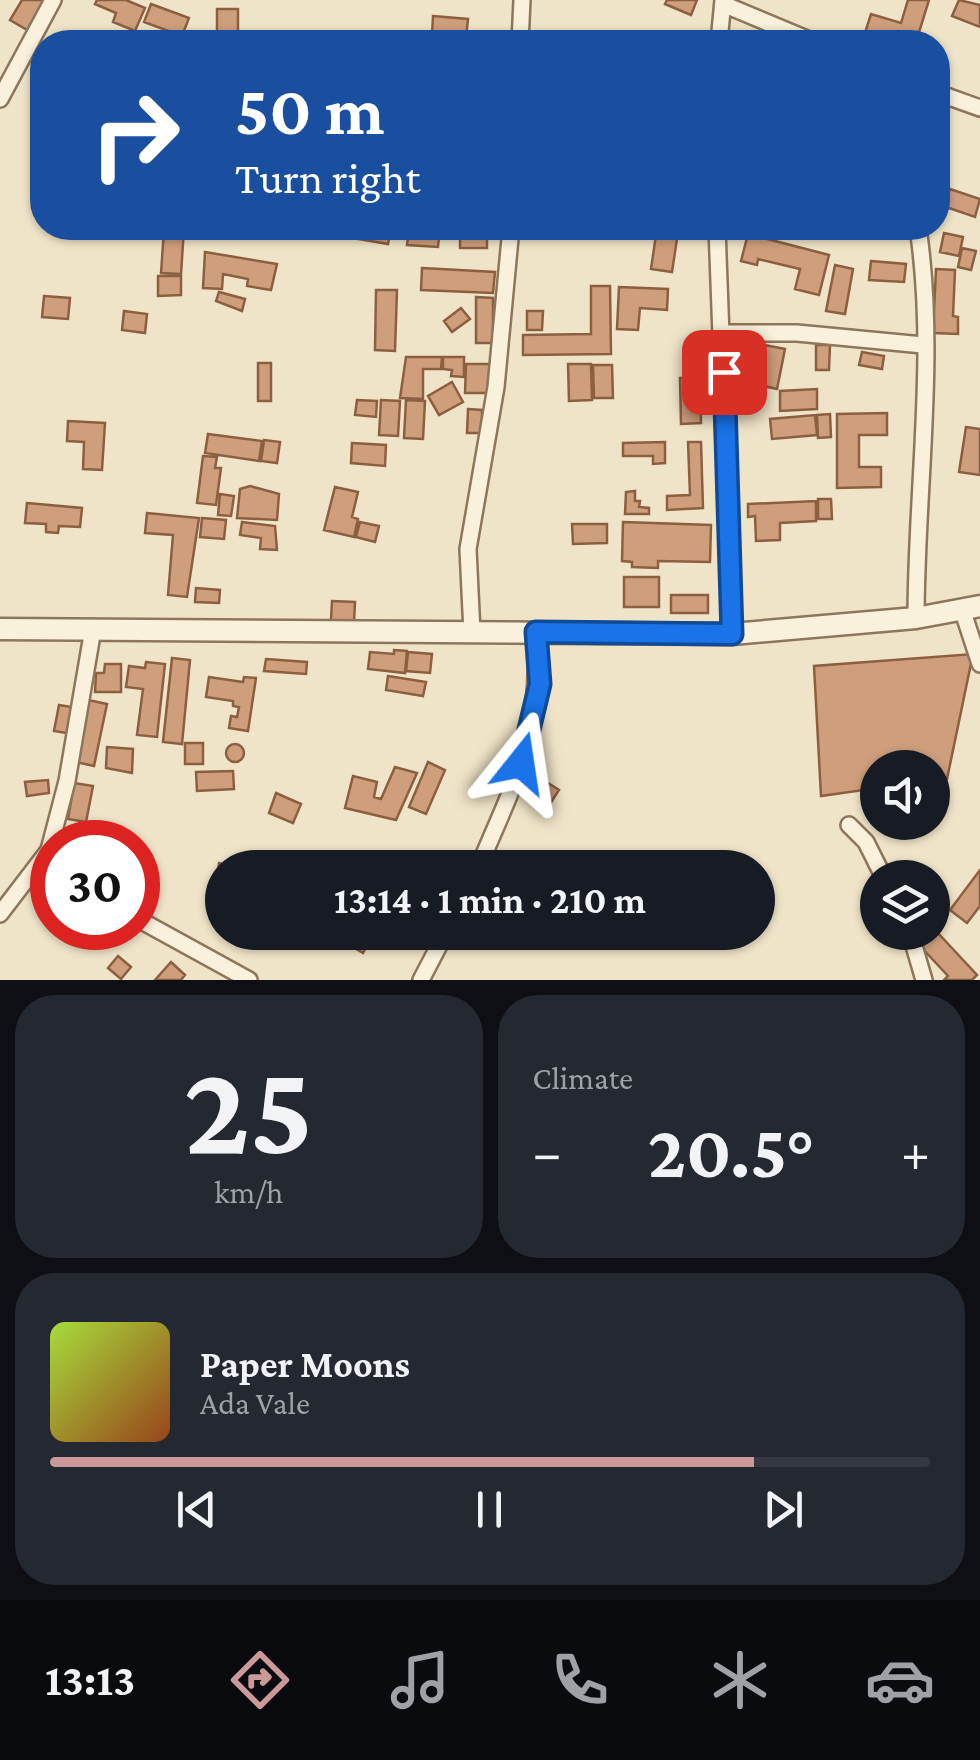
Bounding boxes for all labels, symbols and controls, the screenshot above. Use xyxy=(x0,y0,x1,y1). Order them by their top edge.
icon: right xyxy=(70,70,200,200)
text: 50 m xyxy=(235,71,385,149)
text: Turn right xyxy=(235,153,420,203)
pin xyxy=(682,330,767,415)
icon: arrive xyxy=(697,345,752,400)
position arrow xyxy=(469,711,573,815)
map controls xyxy=(860,750,950,950)
button: sound xyxy=(860,750,950,840)
speed limit sign: 30 xyxy=(30,820,160,950)
button: layers xyxy=(860,860,950,950)
text: 13:14 · 1 min · 210 m xyxy=(334,879,646,921)
text: 25 xyxy=(184,1036,314,1181)
text: Climate xyxy=(533,1060,633,1096)
text: 20.5° xyxy=(648,1110,815,1193)
text: − xyxy=(533,1122,562,1183)
text: + xyxy=(901,1122,930,1183)
text: km/h xyxy=(214,1174,283,1210)
text: Paper Moons xyxy=(200,1343,410,1385)
text: Ada Vale xyxy=(200,1385,310,1421)
icon: previous xyxy=(169,1482,224,1537)
icon: pause xyxy=(462,1482,517,1537)
icon: next xyxy=(756,1482,811,1537)
icon: directions xyxy=(225,1645,295,1715)
icon: music xyxy=(385,1645,455,1715)
icon: phone xyxy=(545,1645,615,1715)
icon: climate xyxy=(705,1645,775,1715)
icon: car xyxy=(865,1645,935,1715)
text: 13:13 xyxy=(45,1655,135,1705)

